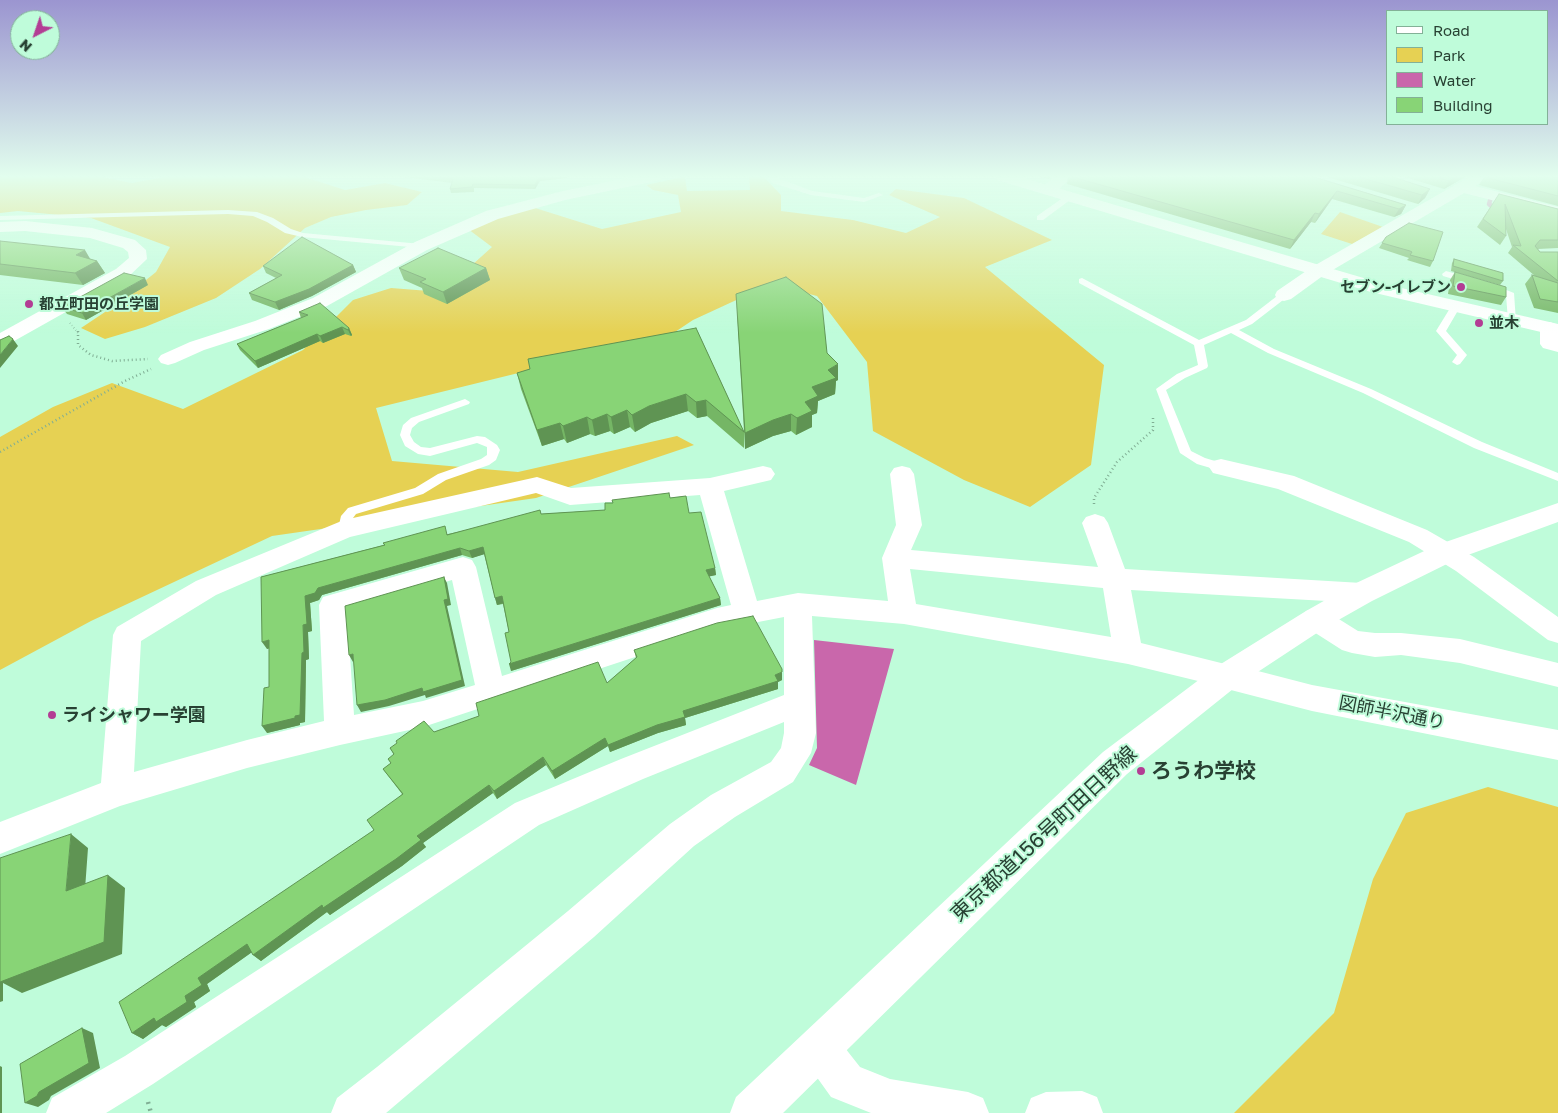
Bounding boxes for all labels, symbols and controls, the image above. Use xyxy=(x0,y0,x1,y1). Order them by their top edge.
north arrow xyxy=(10,10,60,60)
legend xyxy=(1386,10,1548,125)
text: Road xyxy=(1433,21,1470,39)
text: N xyxy=(16,36,35,56)
text: Park xyxy=(1433,46,1465,64)
text: Water xyxy=(1433,71,1476,89)
text: Building xyxy=(1433,96,1493,114)
place label: セブン-イレブン xyxy=(1340,278,1451,296)
marker: セブン-イレブン xyxy=(1455,281,1467,293)
place label: 都立町田の丘学園 xyxy=(39,295,159,313)
marker: 都立町田の丘学園 xyxy=(23,298,35,310)
place label: 並木 xyxy=(1489,314,1519,332)
marker: 並木 xyxy=(1473,317,1485,329)
street label: 図師半沢通り xyxy=(1337,692,1447,734)
place label: ライシャワー学園 xyxy=(62,704,206,726)
marker: ライシャワー学園 xyxy=(46,709,58,721)
street label: 東京都道156号町田日野線 xyxy=(946,741,1142,927)
place label: ろうわ学校 xyxy=(1151,758,1256,784)
marker: ろうわ学校 xyxy=(1135,765,1147,777)

